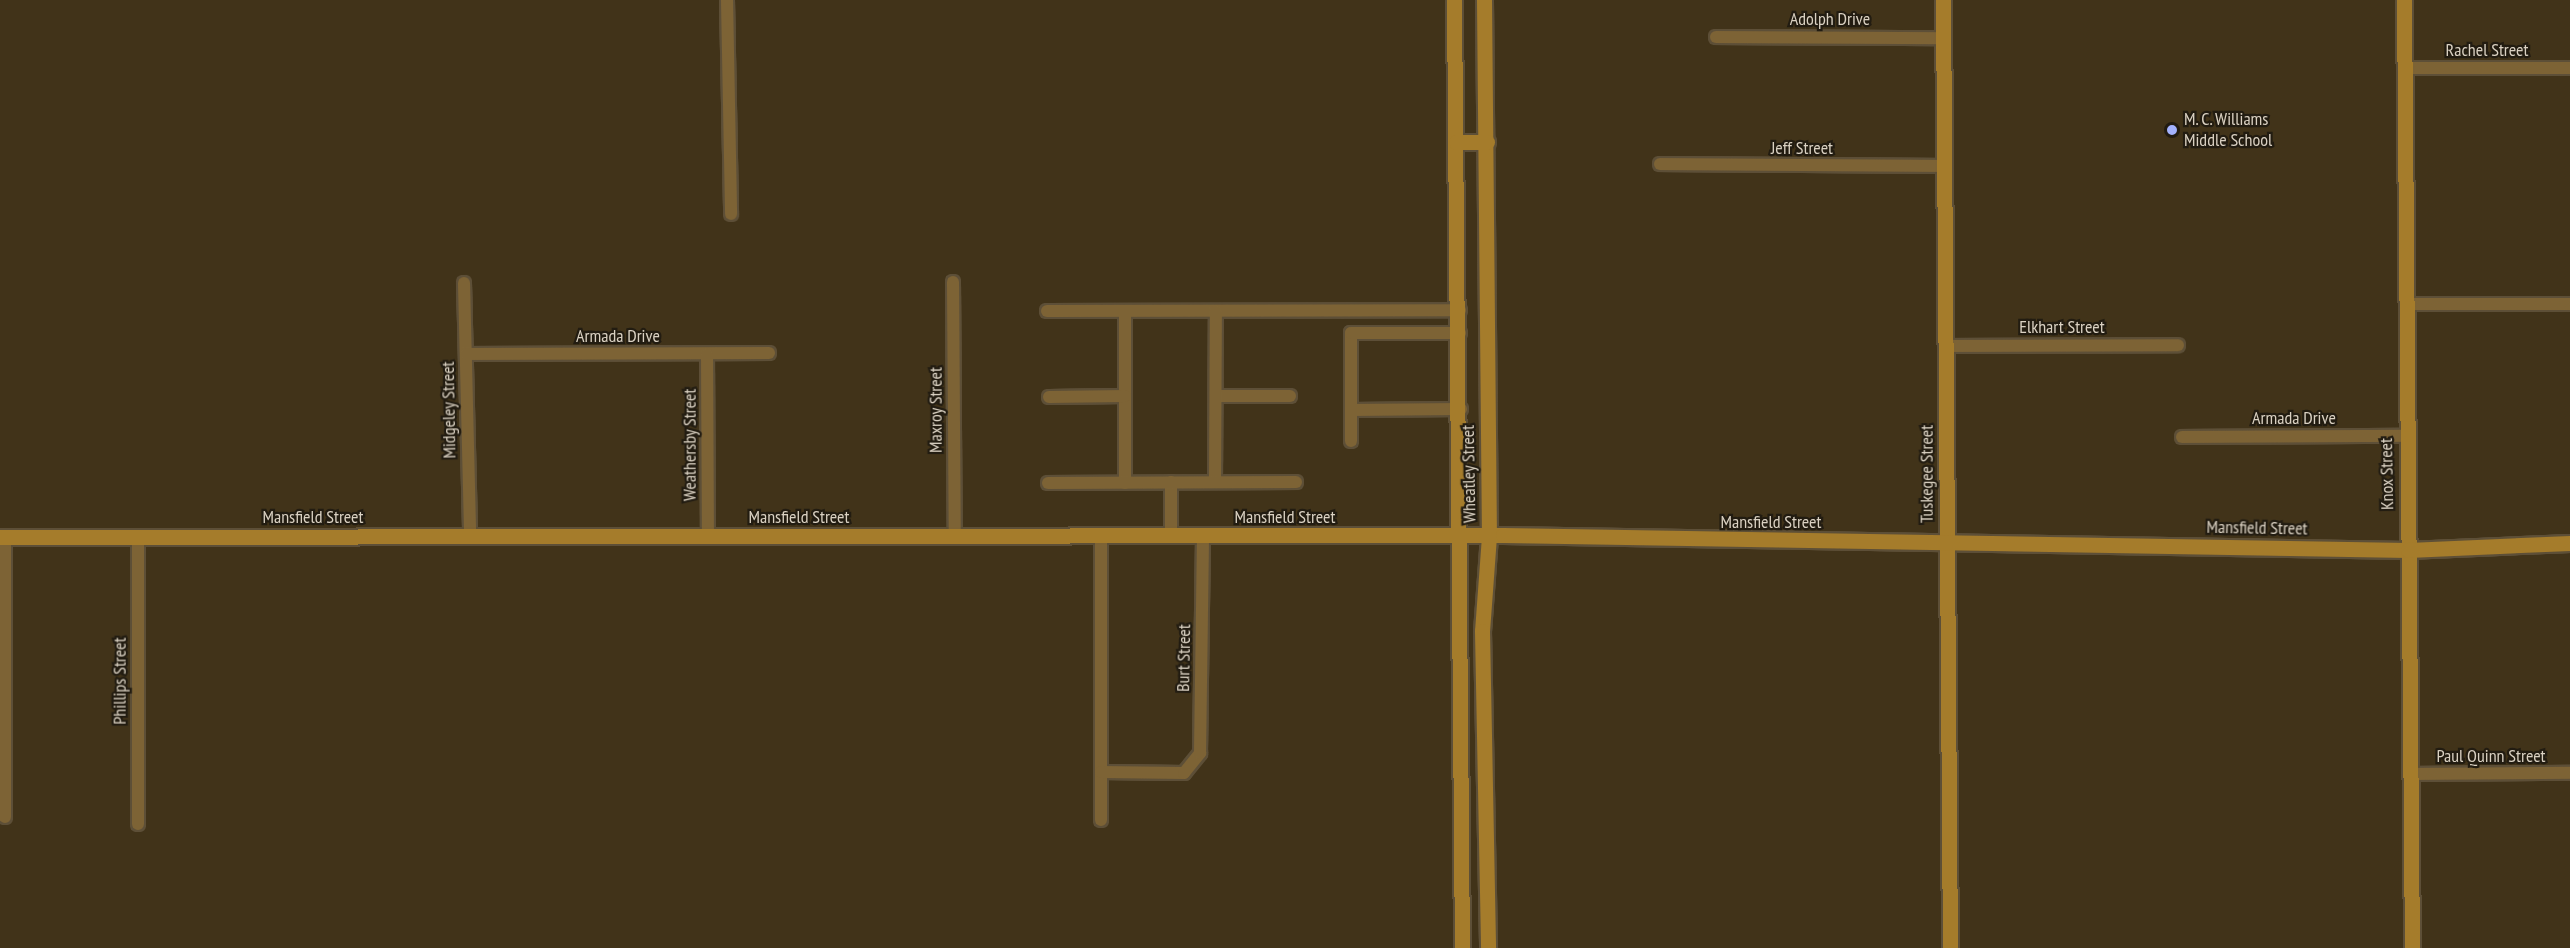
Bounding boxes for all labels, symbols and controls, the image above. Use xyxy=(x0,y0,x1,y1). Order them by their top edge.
street label: Adolph Drive xyxy=(1790,8,1870,30)
street label: Rachel Street xyxy=(2446,39,2528,61)
place label: M. C. Williams Middle School xyxy=(2184,109,2272,152)
marker: M. C. Williams Middle School xyxy=(2165,123,2179,137)
street label: Jeff Street xyxy=(1771,137,1833,159)
street label: Elkhart Street xyxy=(2019,316,2105,338)
street label: Armada Drive xyxy=(576,325,660,347)
street label: Midgeley Street xyxy=(437,361,461,459)
street label: Maxroy Street xyxy=(925,367,947,453)
street label: Weathersby Street xyxy=(679,389,701,501)
street label: Armada Drive xyxy=(2252,407,2336,429)
street label: Wheatley Street xyxy=(1457,424,1481,524)
street label: Tuskegee Street xyxy=(1916,425,1938,523)
street label: Knox Street xyxy=(2376,438,2398,510)
street label: Mansfield Street xyxy=(262,506,364,528)
street label: Mansfield Street xyxy=(748,506,850,528)
street label: Mansfield Street xyxy=(1234,506,1336,528)
street label: Mansfield Street xyxy=(1720,511,1822,533)
street label: Mansfield Street xyxy=(2206,516,2308,540)
street label: Burt Street xyxy=(1173,624,1195,692)
street label: Phillips Street xyxy=(109,637,131,725)
street label: Paul Quinn Street xyxy=(2436,745,2546,767)

